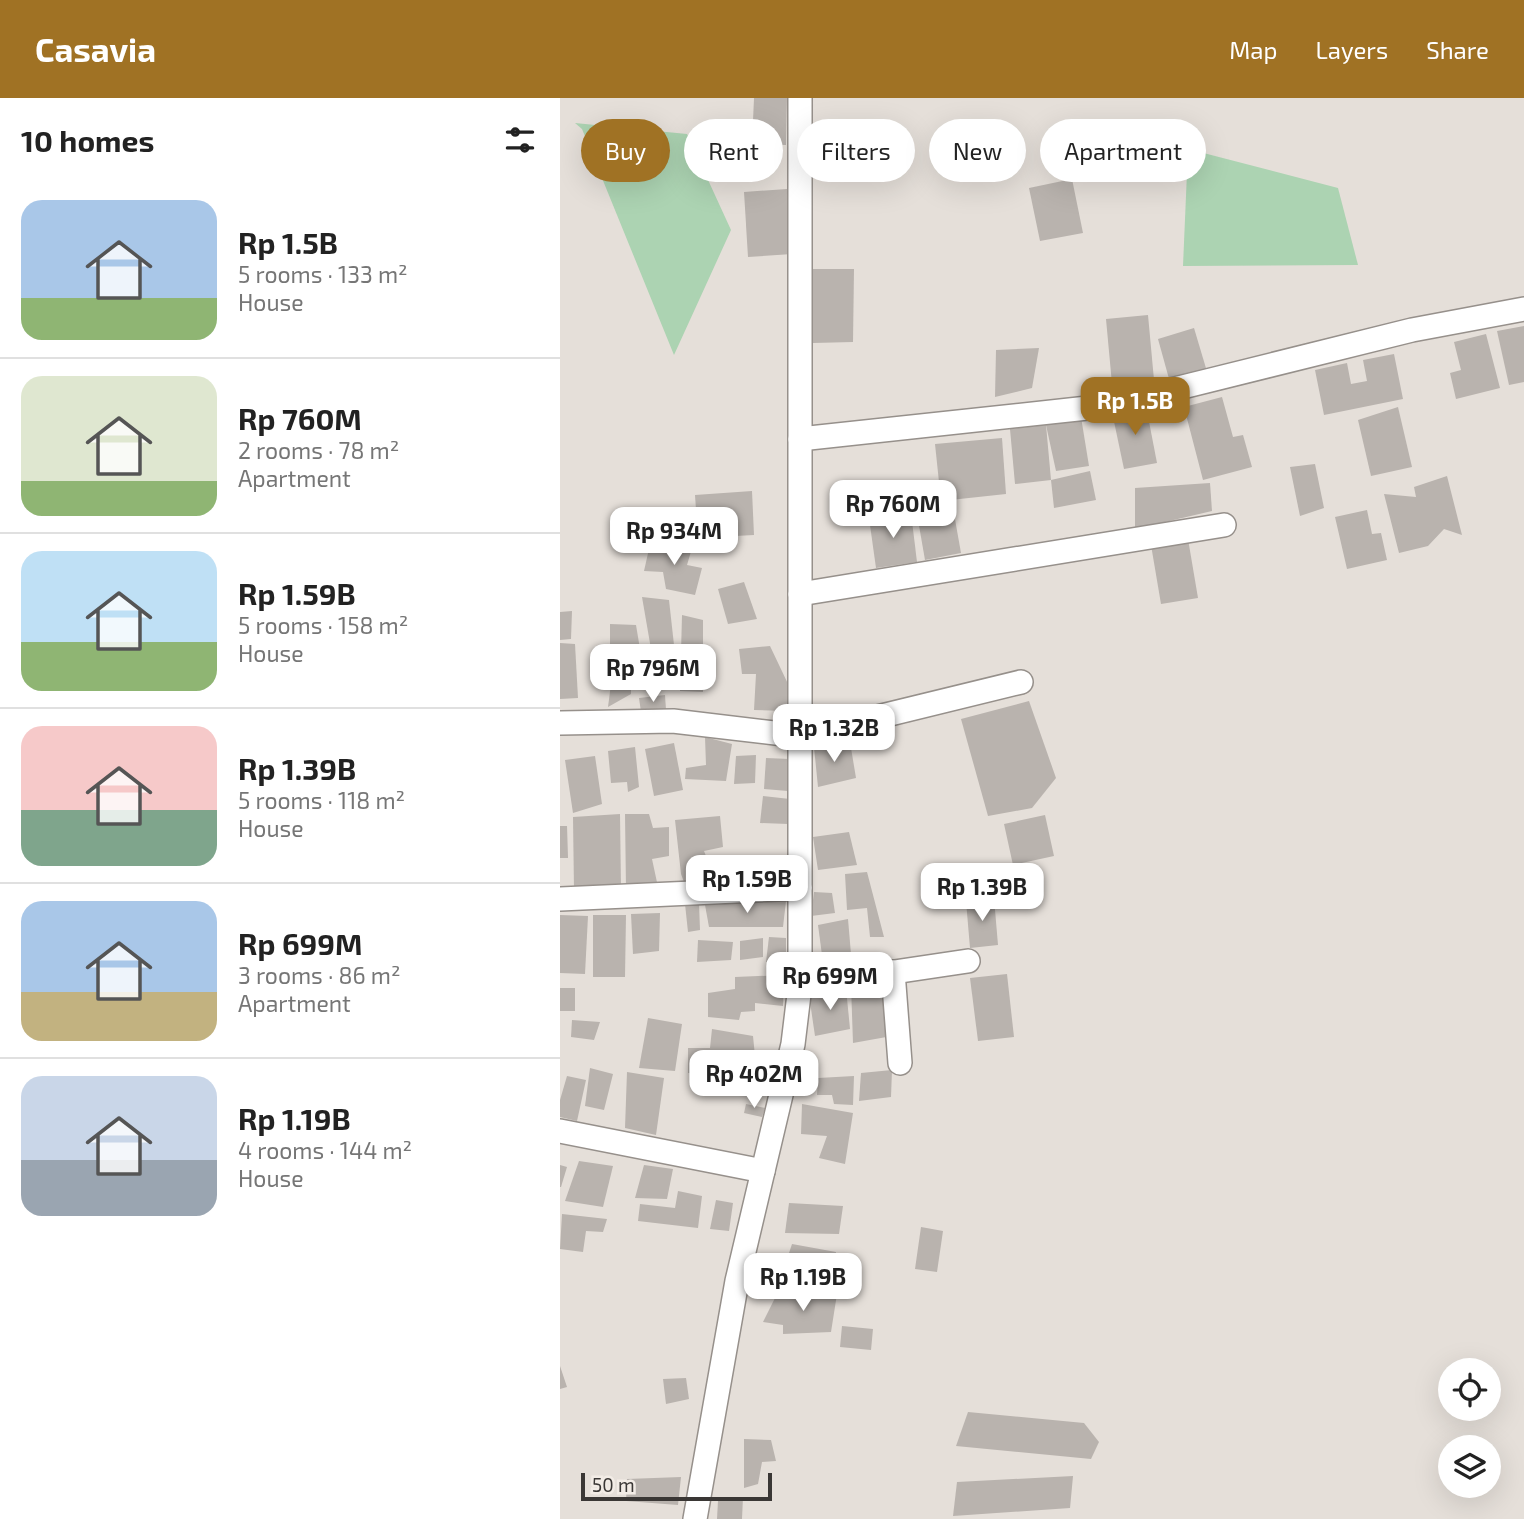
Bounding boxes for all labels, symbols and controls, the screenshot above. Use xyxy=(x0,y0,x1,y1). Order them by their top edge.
text: Casavia xyxy=(35,29,156,69)
text: Map xyxy=(1229,35,1277,64)
text: Layers xyxy=(1315,35,1388,64)
text: Share xyxy=(1426,35,1489,64)
chip: Buy xyxy=(581,119,670,182)
chip: Rent xyxy=(684,119,783,182)
chip: Filters xyxy=(797,119,915,182)
chip: New xyxy=(929,119,1026,182)
chip: Apartment xyxy=(1040,119,1206,182)
icon: filters xyxy=(501,121,539,159)
text: 10 homes xyxy=(21,122,154,158)
text: Rp 1.5B xyxy=(238,224,338,260)
icon: home xyxy=(77,228,161,312)
text: 5 rooms · 133 m² xyxy=(238,260,408,288)
text: House xyxy=(238,288,304,316)
pin: Rp 1.5B xyxy=(1070,378,1200,437)
text: Rp 1.5B xyxy=(1097,386,1173,414)
text: Rp 760M xyxy=(238,400,362,436)
icon: home xyxy=(77,404,161,488)
text: 2 rooms · 78 m² xyxy=(238,436,399,464)
text: Apartment xyxy=(238,464,351,492)
pin: Rp 760M xyxy=(828,480,958,540)
text: Rp 760M xyxy=(846,489,940,517)
pin: Rp 934M xyxy=(609,508,739,567)
text: Rp 934M xyxy=(626,516,722,544)
text: Rp 1.59B xyxy=(238,575,356,611)
icon: home xyxy=(77,579,161,663)
text: 5 rooms · 158 m² xyxy=(238,611,408,639)
text: House xyxy=(238,639,304,667)
pin: Rp 796M xyxy=(588,644,718,704)
text: Rp 796M xyxy=(606,653,700,681)
pin: Rp 1.32B xyxy=(762,704,906,764)
text: Rp 1.32B xyxy=(789,713,879,741)
text: Rp 1.39B xyxy=(238,750,356,786)
icon: home xyxy=(77,754,161,838)
text: 5 rooms · 118 m² xyxy=(238,786,405,814)
text: House xyxy=(238,814,304,842)
pin: Rp 1.59B xyxy=(675,856,819,915)
text: Rp 1.59B xyxy=(702,864,792,892)
pin: Rp 1.39B xyxy=(910,864,1054,923)
text: Rp 1.39B xyxy=(937,872,1027,900)
text: Rp 699M xyxy=(238,925,362,961)
icon: home xyxy=(77,929,161,1013)
pin: Rp 699M xyxy=(765,953,895,1012)
text: 3 rooms · 86 m² xyxy=(238,961,400,989)
text: Rp 699M xyxy=(782,961,878,989)
text: Apartment xyxy=(238,989,351,1017)
pin: Rp 402M xyxy=(689,1051,819,1110)
text: Rp 402M xyxy=(705,1059,803,1087)
text: Rp 1.19B xyxy=(238,1100,351,1136)
icon: home xyxy=(77,1104,161,1188)
text: 4 rooms · 144 m² xyxy=(238,1136,412,1164)
text: House xyxy=(238,1164,304,1192)
pin: Rp 1.19B xyxy=(731,1254,875,1313)
text: Rp 1.19B xyxy=(760,1262,846,1290)
map controls xyxy=(1438,1358,1501,1498)
button: locate xyxy=(1438,1358,1501,1421)
button: layers xyxy=(1438,1435,1501,1498)
scale bar xyxy=(581,1470,772,1502)
text: 50 m xyxy=(592,1473,635,1496)

